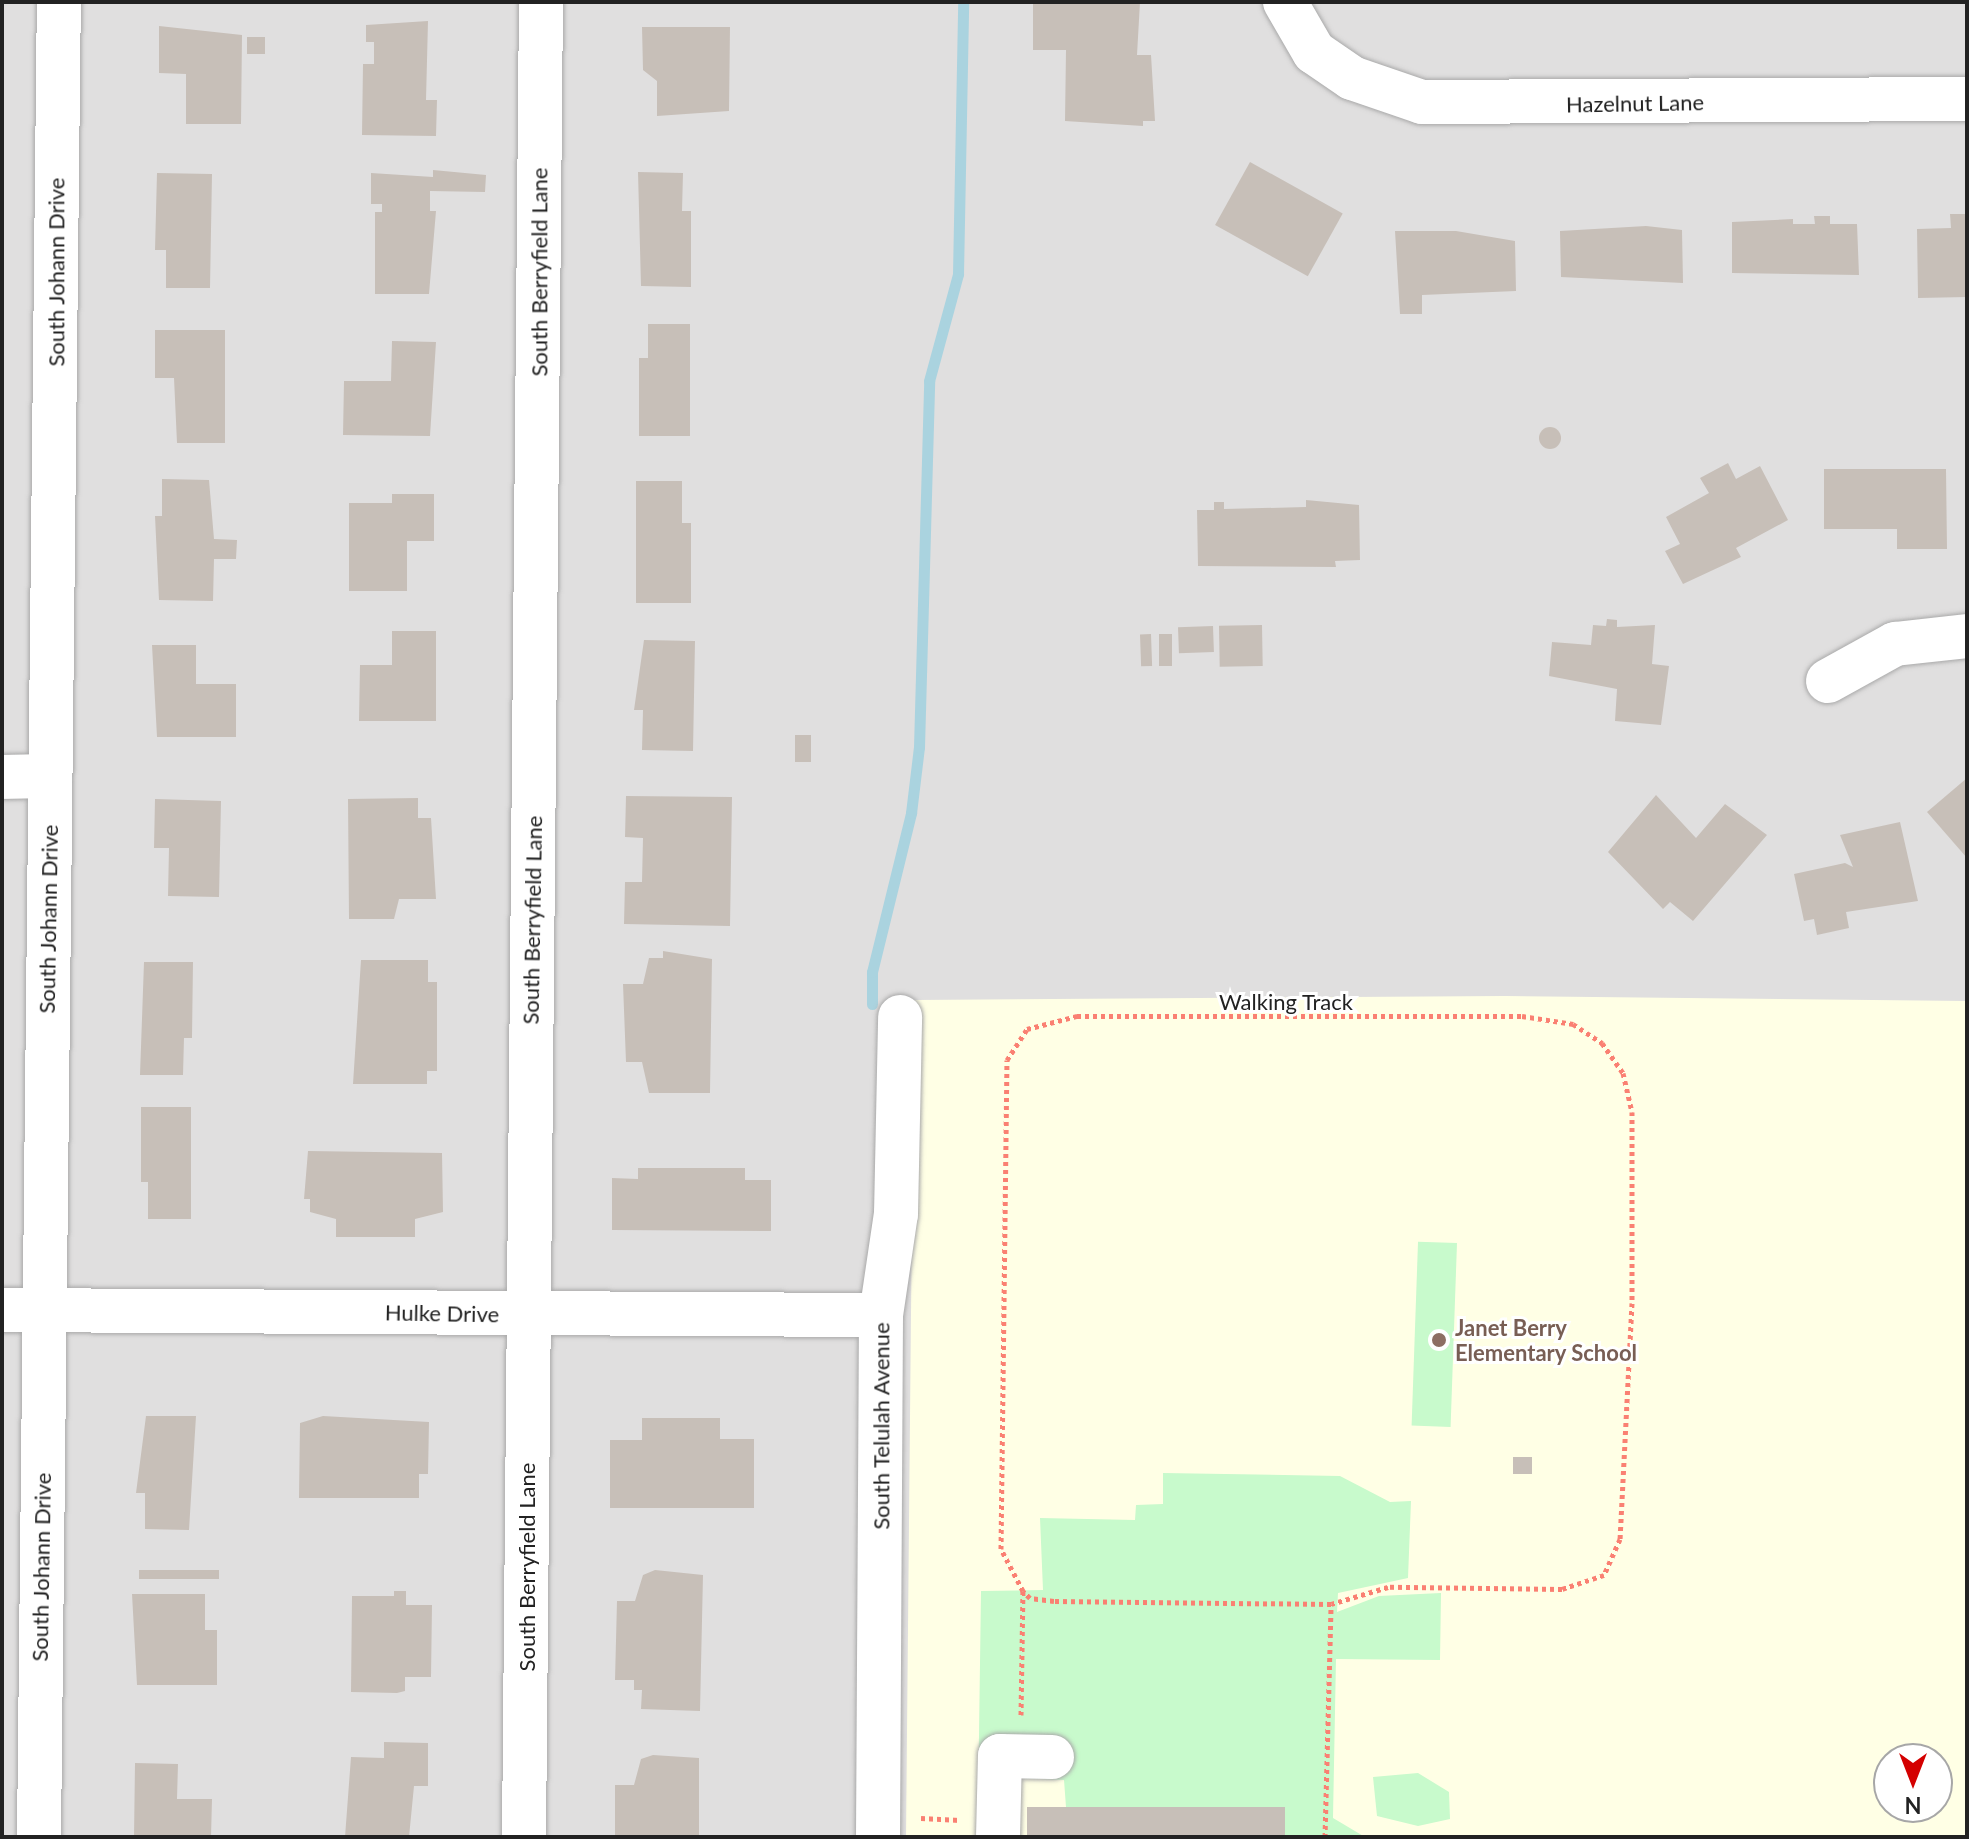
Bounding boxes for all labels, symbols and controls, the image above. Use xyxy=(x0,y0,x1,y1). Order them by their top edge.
street label: Hazelnut Lane xyxy=(1566,89,1704,117)
street label: South Berryfield Lane xyxy=(526,168,552,376)
street label: South Johann Drive xyxy=(43,177,69,367)
street label: South Berryfield Lane xyxy=(517,815,547,1025)
street label: South Johann Drive xyxy=(33,824,63,1014)
street label: Walking Track xyxy=(1219,989,1353,1015)
street label: Hulke Drive xyxy=(385,1299,499,1327)
place label: Janet Berry Elementary School xyxy=(1455,1314,1638,1366)
street label: South Telulah Avenue xyxy=(868,1322,894,1530)
marker: Janet Berry Elementary School xyxy=(1430,1331,1448,1349)
street label: South Berryfield Lane xyxy=(514,1463,540,1671)
street label: South Johann Drive xyxy=(26,1472,56,1662)
north arrow xyxy=(1873,1743,1953,1823)
text: N xyxy=(1905,1792,1921,1819)

